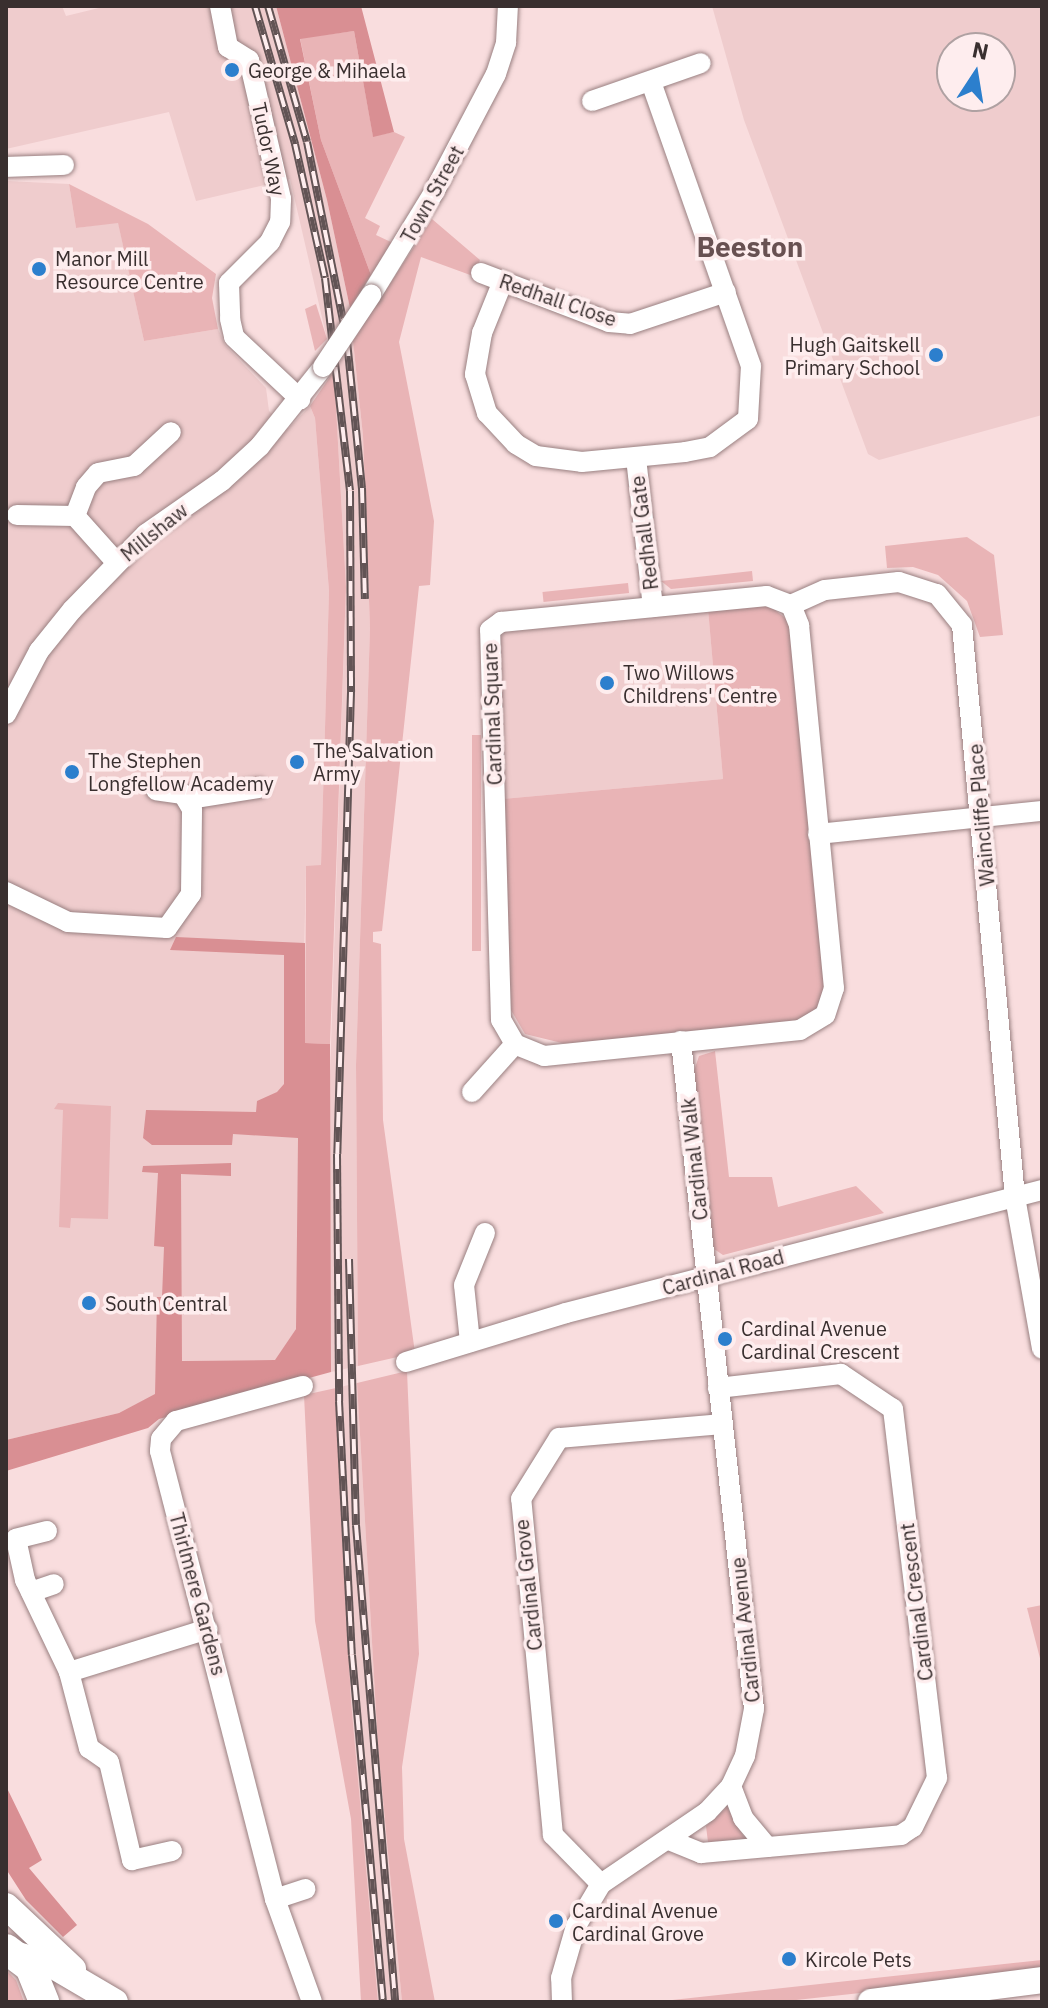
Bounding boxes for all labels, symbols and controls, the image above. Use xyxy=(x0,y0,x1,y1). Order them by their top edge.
north arrow xyxy=(936,32,1016,112)
text: N xyxy=(970,34,991,66)
place label: George & Mihaela xyxy=(248,58,406,82)
marker: George & Mihaela xyxy=(223,61,241,79)
street label: Tudor Way xyxy=(247,100,291,198)
street label: Town Street xyxy=(395,141,469,247)
district label: Beeston xyxy=(696,230,804,264)
place label: Manor Mill Resource Centre xyxy=(55,246,204,293)
marker: Manor Mill Resource Centre xyxy=(30,260,48,278)
street label: Redhall Close xyxy=(496,269,620,331)
place label: Hugh Gaitskell Primary School xyxy=(784,332,920,379)
marker: Hugh Gaitskell Primary School xyxy=(927,346,945,364)
street label: Redhall Gate xyxy=(625,474,663,592)
street label: Millshaw xyxy=(116,498,192,566)
street label: Cardinal Square xyxy=(478,642,506,786)
place label: Two Willows Childrens' Centre xyxy=(623,660,777,707)
marker: Two Willows Childrens' Centre xyxy=(598,674,616,692)
place label: The Salvation Army xyxy=(313,738,434,785)
street label: Waincliffe Place xyxy=(963,743,999,887)
place label: The Stephen Longfellow Academy xyxy=(88,748,274,795)
marker: The Salvation Army xyxy=(288,753,306,771)
marker: The Stephen Longfellow Academy xyxy=(63,763,81,781)
street label: Cardinal Walk xyxy=(676,1096,712,1222)
street label: Cardinal Road xyxy=(659,1244,787,1300)
place label: South Central xyxy=(105,1291,227,1315)
marker: South Central xyxy=(80,1294,98,1312)
place label: Cardinal Avenue Cardinal Crescent xyxy=(741,1316,900,1363)
marker: Cardinal Avenue Cardinal Crescent xyxy=(716,1330,734,1348)
street label: Thirlmere Gardens xyxy=(165,1510,231,1678)
street label: Cardinal Grove xyxy=(509,1518,547,1652)
street label: Cardinal Crescent xyxy=(894,1522,938,1682)
street label: Cardinal Avenue xyxy=(725,1556,765,1704)
place label: Cardinal Avenue Cardinal Grove xyxy=(572,1898,718,1945)
marker: Cardinal Avenue Cardinal Grove xyxy=(547,1912,565,1930)
place label: Kircole Pets xyxy=(805,1947,912,1971)
marker: Kircole Pets xyxy=(780,1950,798,1968)

